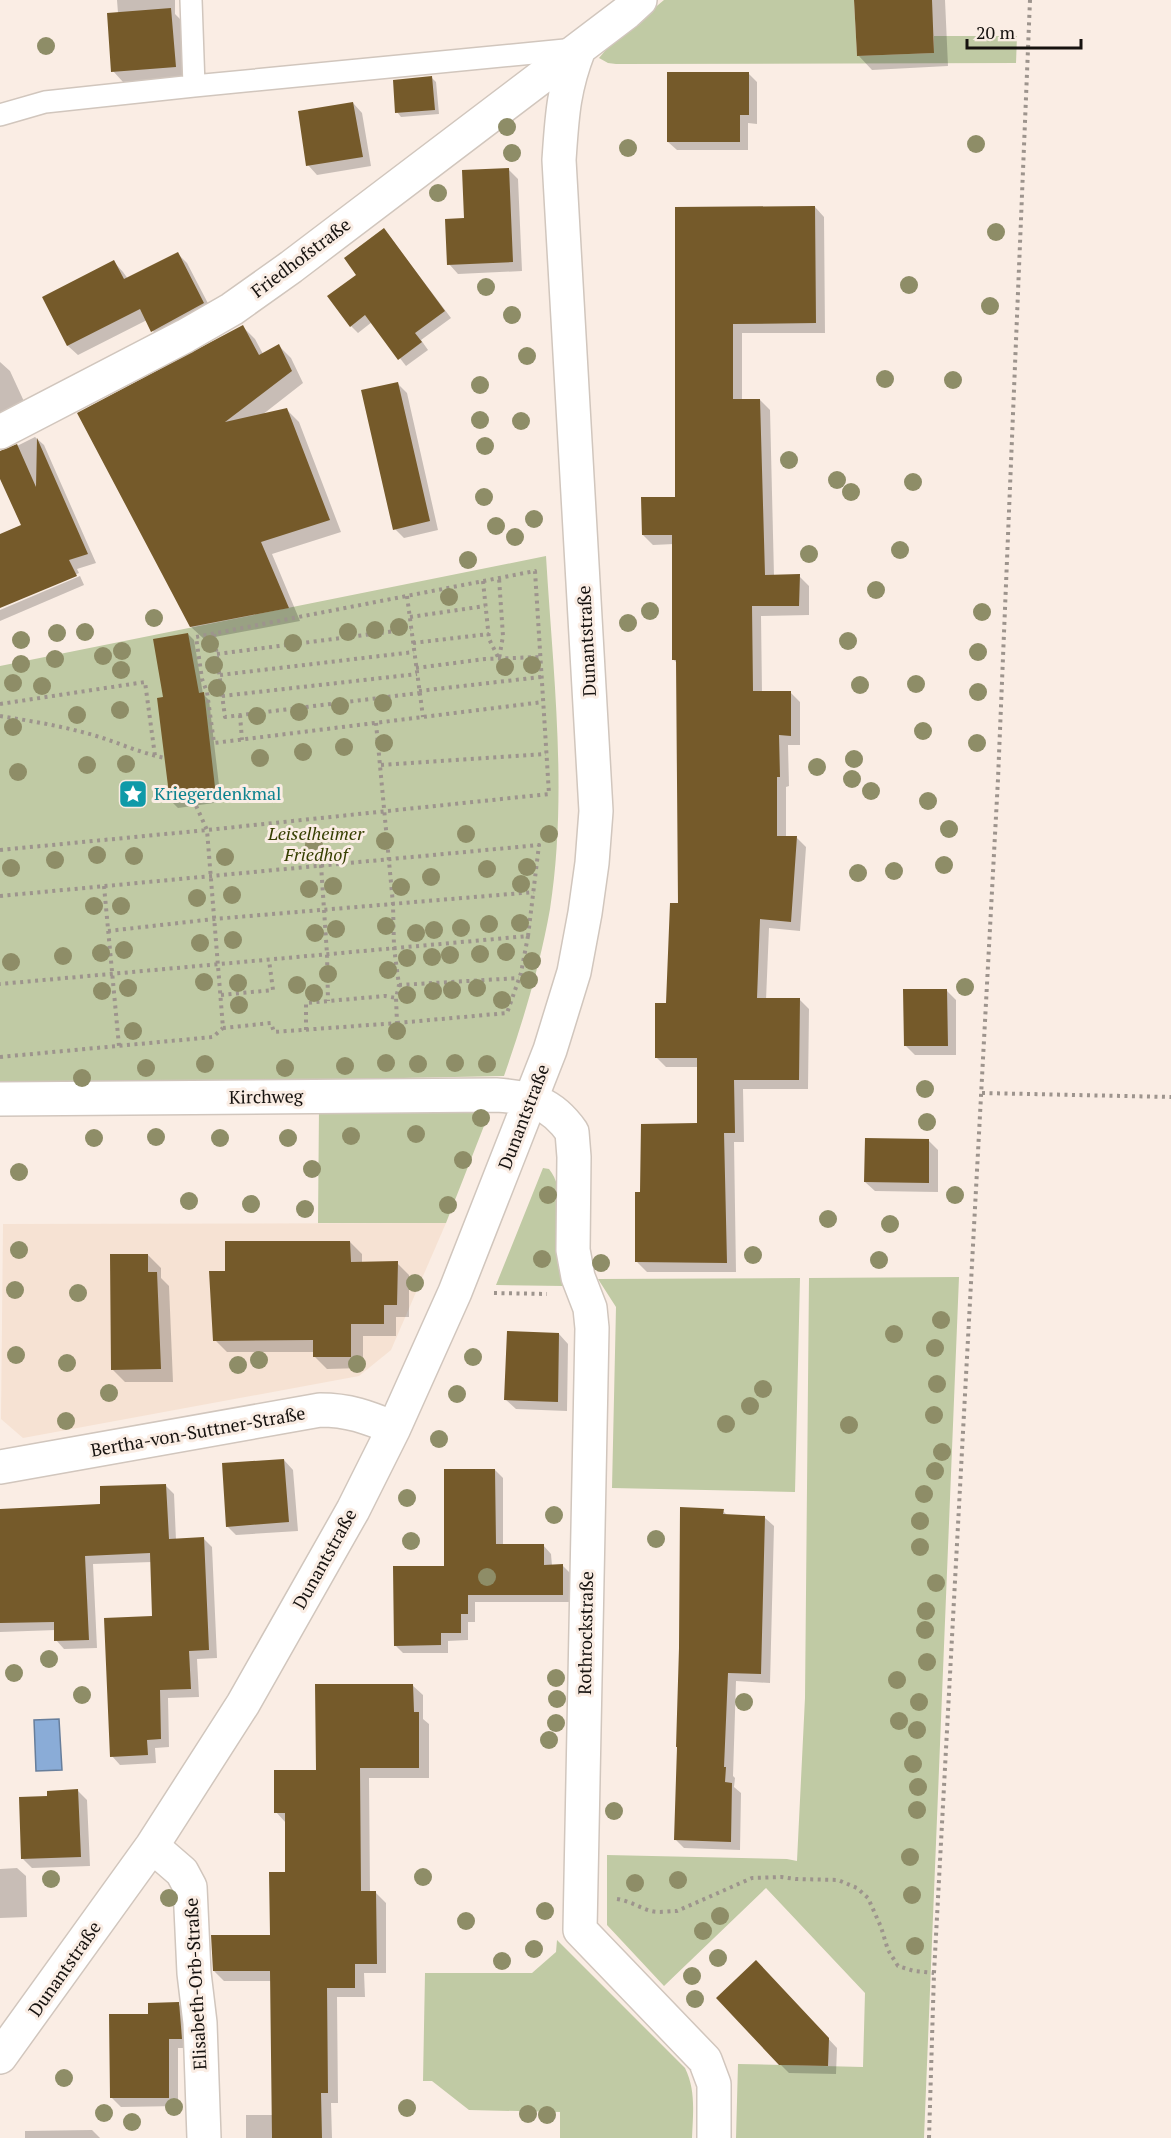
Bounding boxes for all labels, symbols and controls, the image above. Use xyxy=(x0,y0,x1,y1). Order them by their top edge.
scale bar xyxy=(967,12,1081,50)
text: 20 m xyxy=(976,20,1016,44)
street label: Friedhofstraße xyxy=(246,212,355,303)
street label: Dunantstraße xyxy=(571,585,601,697)
place icon: Kriegerdenkmal xyxy=(117,778,149,810)
place label: Kriegerdenkmal xyxy=(154,781,282,805)
park label: Leiselheimer Friedhof xyxy=(267,821,365,866)
street label: Dunantstraße xyxy=(492,1060,554,1173)
street label: Kirchweg xyxy=(229,1083,304,1109)
street label: Bertha-von-Suttner-Straße xyxy=(89,1400,307,1462)
street label: Dunantstraße xyxy=(287,1504,362,1613)
street label: Rothrockstraße xyxy=(572,1571,598,1695)
street label: Elisabeth-Orb-Straße xyxy=(179,1897,211,2071)
street label: Dunantstraße xyxy=(22,1916,106,2021)

